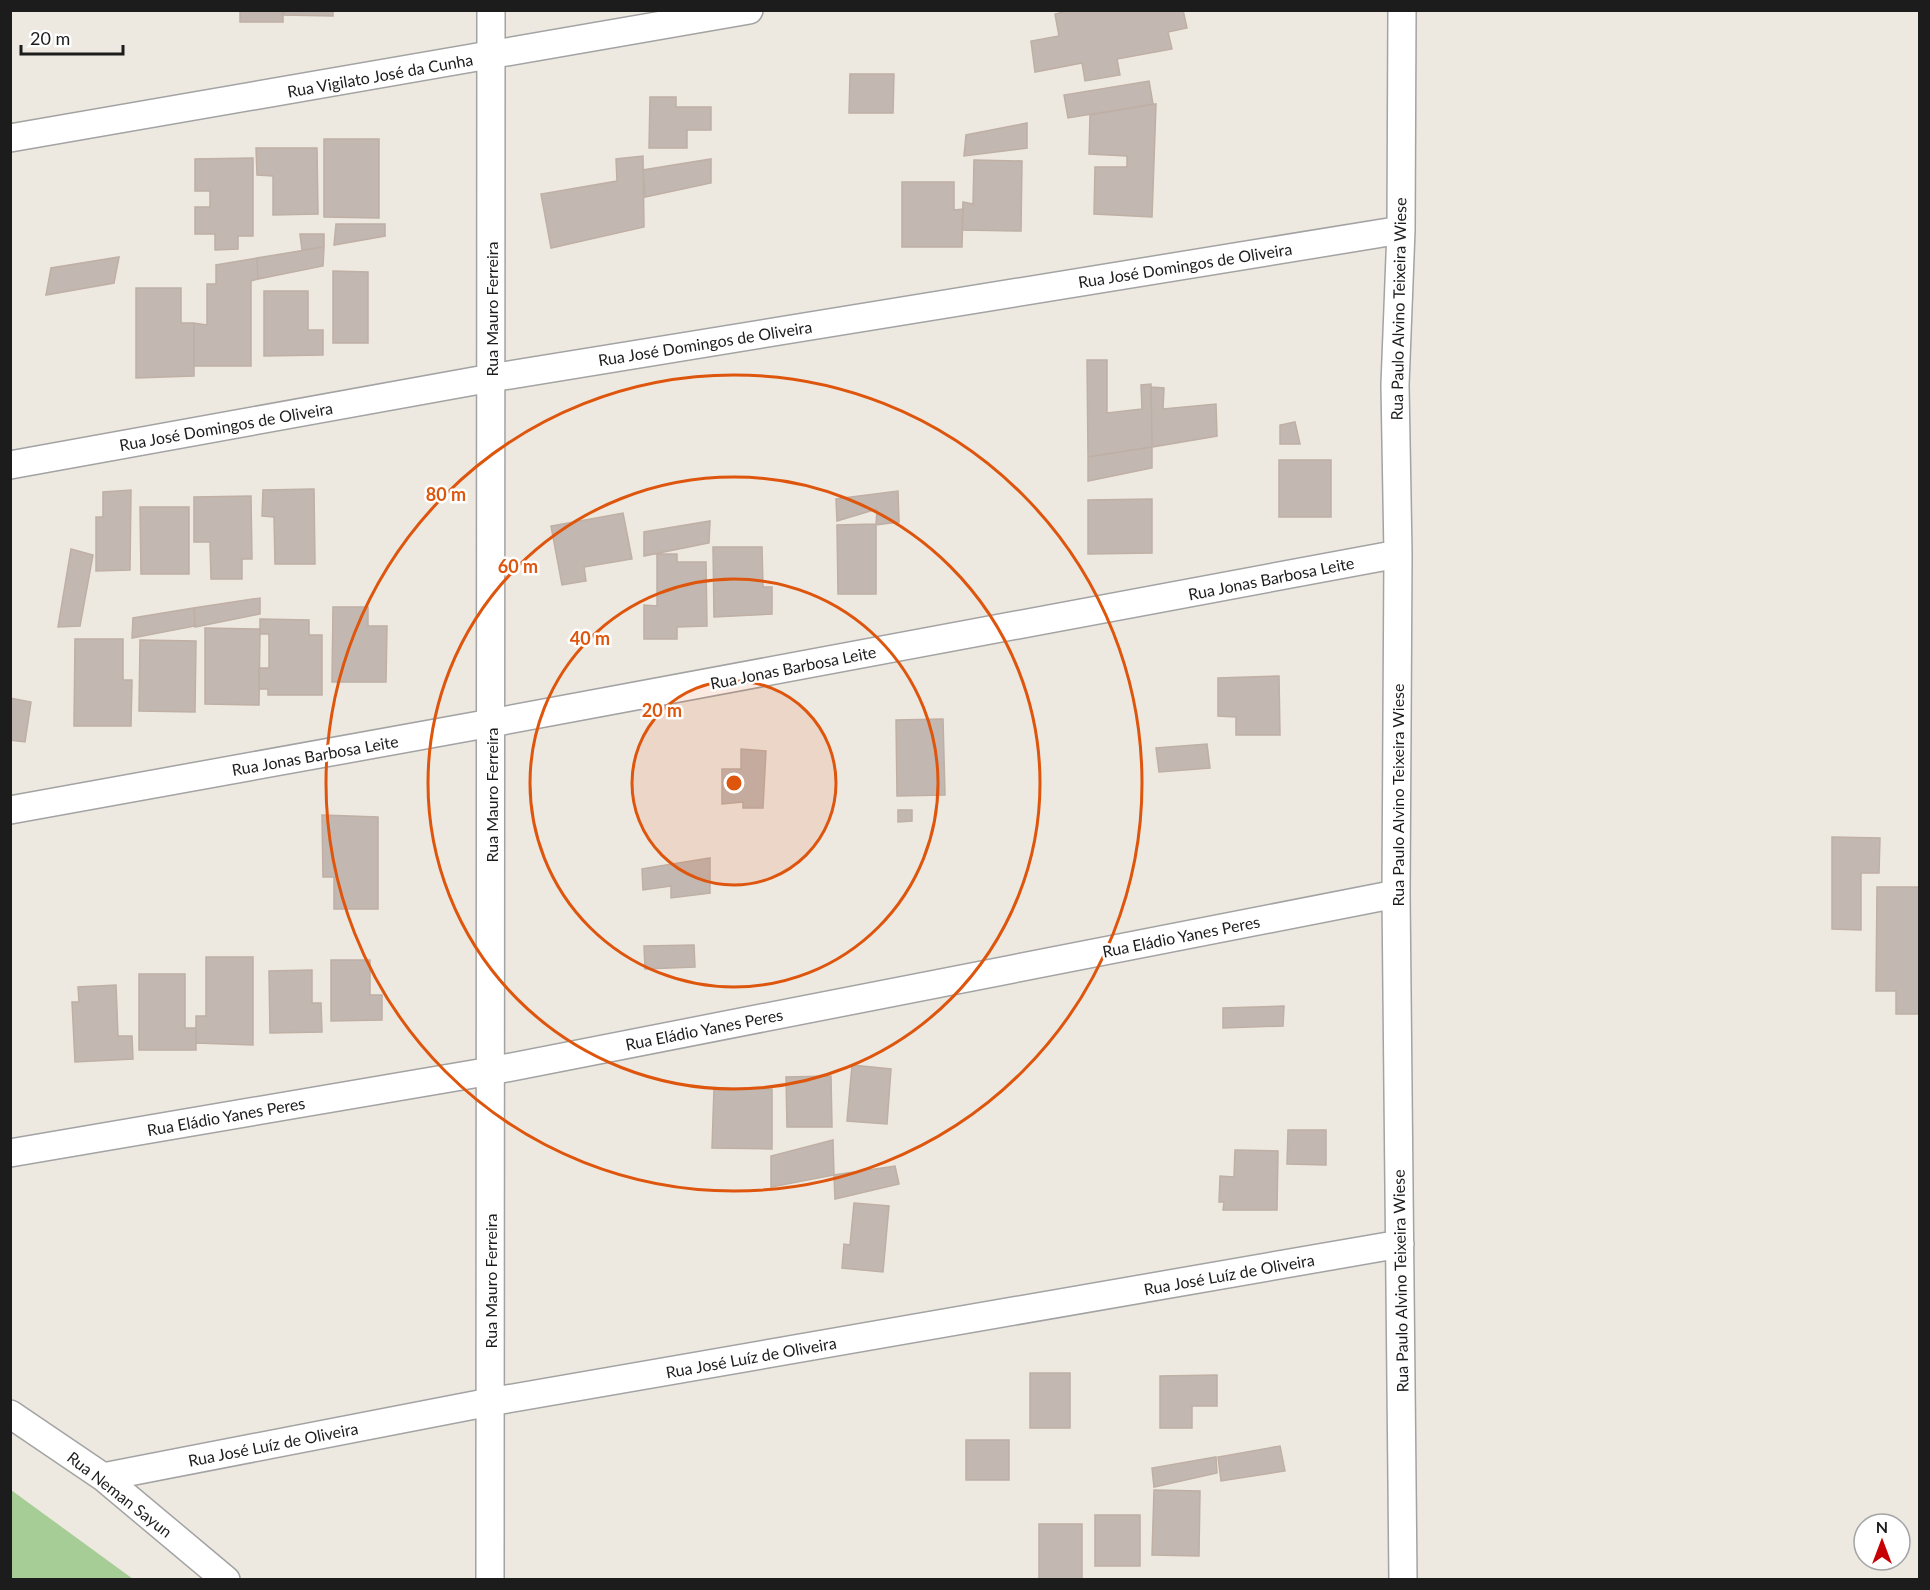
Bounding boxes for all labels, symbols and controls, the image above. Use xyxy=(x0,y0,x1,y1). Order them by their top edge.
scale bar xyxy=(21,18,123,56)
text: 20 m xyxy=(30,27,70,49)
street label: Rua Vigilato José da Cunha xyxy=(286,49,474,101)
street label: Rua Paulo Alvino Teixeira Wiese xyxy=(1387,197,1409,421)
street label: Rua José Domingos de Oliveira xyxy=(1077,239,1293,291)
street label: Rua Mauro Ferreira xyxy=(482,242,501,376)
street label: Rua José Domingos de Oliveira xyxy=(597,317,813,369)
street label: Rua José Domingos de Oliveira xyxy=(118,398,334,454)
text: 80 m xyxy=(426,483,466,505)
street label: Rua Jonas Barbosa Leite xyxy=(1186,553,1356,603)
text: 60 m xyxy=(498,555,538,577)
text: 40 m xyxy=(570,627,610,649)
street label: Rua Jonas Barbosa Leite xyxy=(708,642,878,692)
street label: Rua Paulo Alvino Teixeira Wiese xyxy=(1388,684,1407,906)
text: 20 m xyxy=(642,699,682,721)
street label: Rua Mauro Ferreira xyxy=(482,728,501,862)
street label: Rua Jonas Barbosa Leite xyxy=(230,731,400,779)
centre of rings xyxy=(724,773,744,793)
street label: Rua Eládio Yanes Peres xyxy=(1101,911,1261,961)
street label: Rua Eládio Yanes Peres xyxy=(624,1004,784,1054)
street label: Rua Eládio Yanes Peres xyxy=(146,1093,306,1139)
street label: Rua Paulo Alvino Teixeira Wiese xyxy=(1389,1169,1411,1393)
street label: Rua Mauro Ferreira xyxy=(481,1214,500,1348)
street label: Rua José Luíz de Oliveira xyxy=(1142,1250,1316,1298)
street label: Rua José Luíz de Oliveira xyxy=(664,1333,838,1381)
street label: Rua José Luíz de Oliveira xyxy=(186,1418,360,1470)
street label: Rua Neman Sayun xyxy=(64,1447,176,1541)
north arrow xyxy=(1852,1512,1912,1572)
text: N xyxy=(1876,1517,1888,1536)

